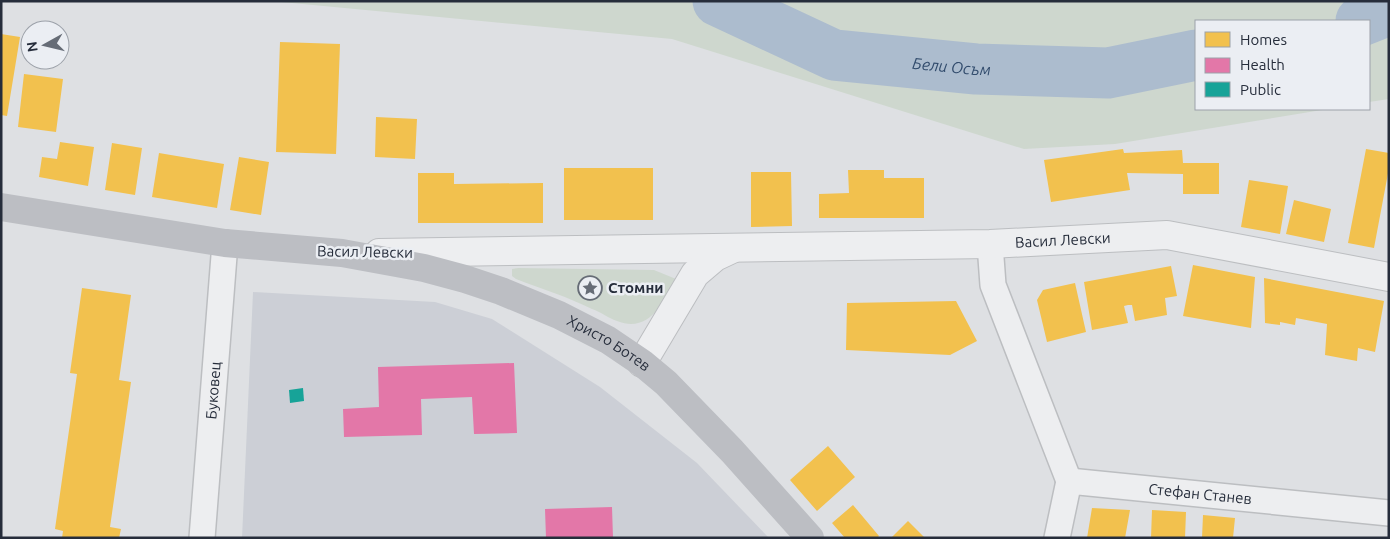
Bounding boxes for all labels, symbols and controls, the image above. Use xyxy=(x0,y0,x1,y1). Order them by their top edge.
north arrow xyxy=(20,20,70,70)
legend xyxy=(1195,20,1370,110)
text: Homes xyxy=(1240,31,1287,48)
text: N xyxy=(23,41,41,53)
water label: Бели Осъм xyxy=(912,54,991,78)
text: Health xyxy=(1240,56,1285,73)
text: Public xyxy=(1240,81,1281,98)
street label: Васил Левски xyxy=(1014,229,1111,251)
street label: Васил Левски xyxy=(317,242,413,261)
place icon: Стомни xyxy=(577,275,603,301)
place label: Стомни xyxy=(608,279,663,296)
street label: Христо Ботев xyxy=(564,312,654,374)
street label: Буковец xyxy=(202,361,224,420)
street label: Стефан Станев xyxy=(1148,480,1253,507)

